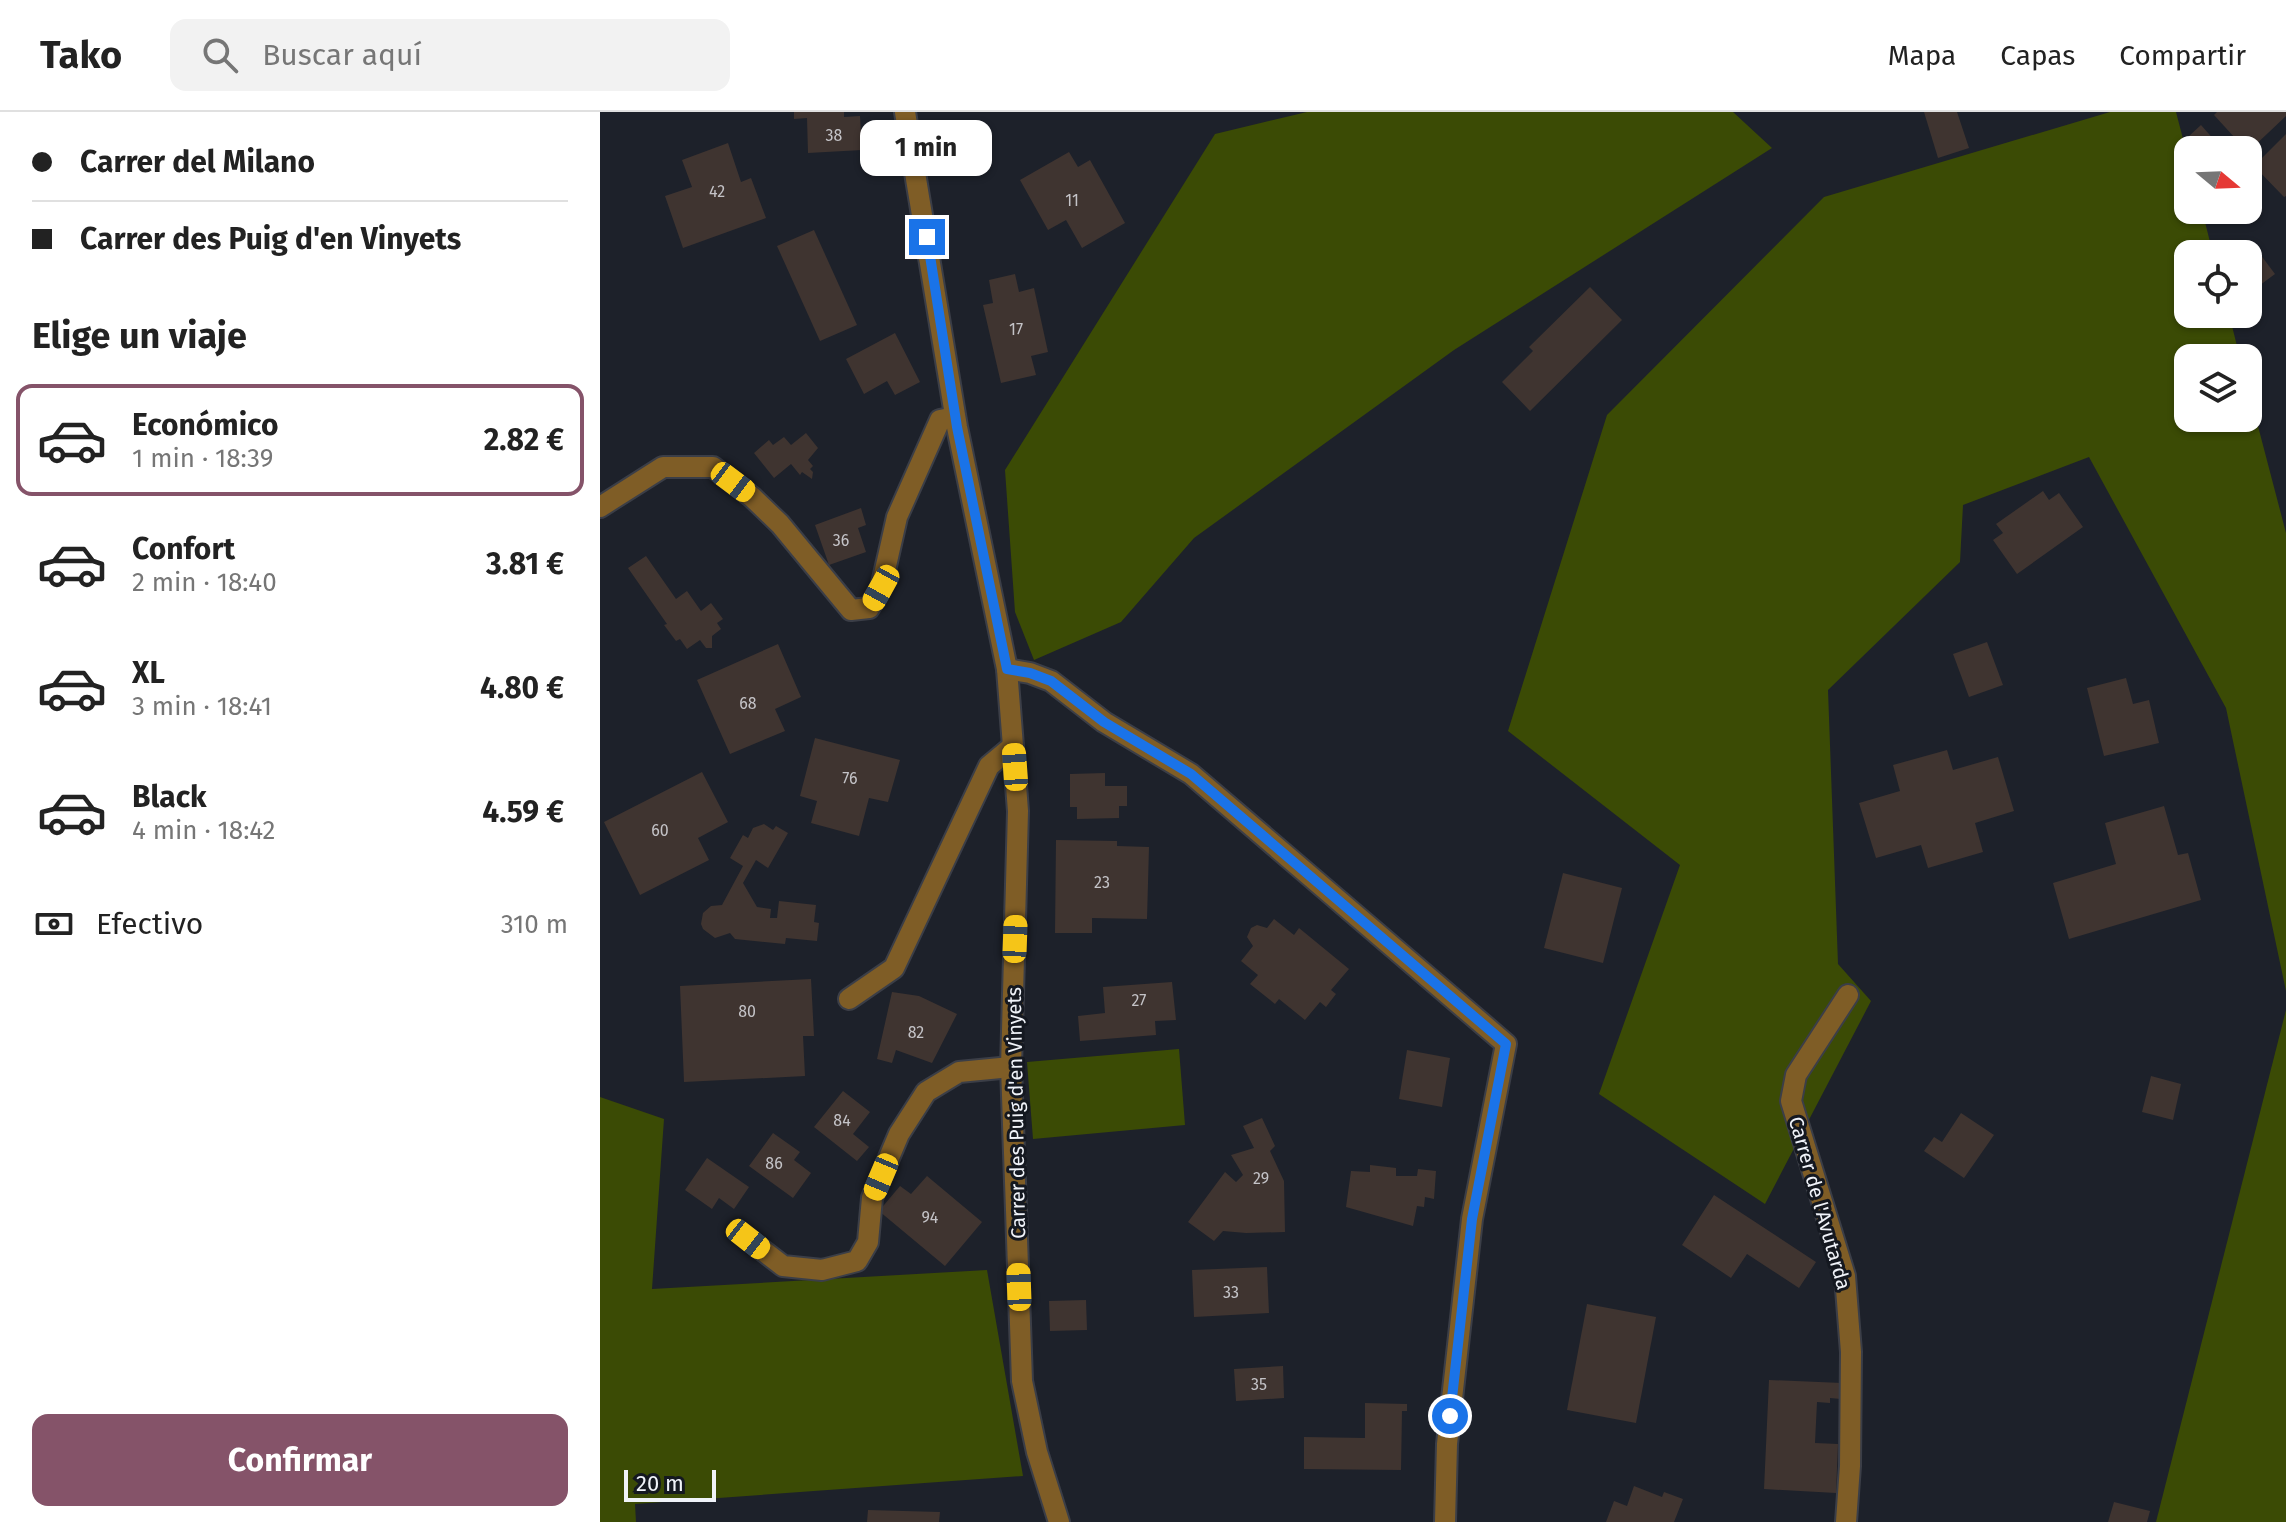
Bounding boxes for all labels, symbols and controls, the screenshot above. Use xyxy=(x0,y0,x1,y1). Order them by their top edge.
search box xyxy=(170,19,730,91)
text: Tako xyxy=(40,32,122,78)
icon: search xyxy=(198,33,242,77)
text: Buscar aquí xyxy=(262,37,422,73)
text: Mapa xyxy=(1888,39,1956,72)
text: Capas xyxy=(2000,39,2075,72)
text: Compartir xyxy=(2119,39,2246,72)
callout: 1 min xyxy=(861,121,993,177)
house number: 38 xyxy=(826,126,843,145)
text: 1 min xyxy=(895,132,957,163)
north arrow xyxy=(2174,136,2262,224)
map controls xyxy=(2174,136,2262,432)
text: Carrer del Milano xyxy=(80,144,315,180)
house number: 42 xyxy=(709,182,725,201)
house number: 11 xyxy=(1065,191,1079,210)
route end xyxy=(909,219,945,255)
text: Carrer des Puig d'en Vinyets xyxy=(80,221,461,257)
button: locate xyxy=(2174,240,2262,328)
text: Elige un viaje xyxy=(32,314,247,358)
house number: 17 xyxy=(1009,320,1023,339)
button: layers xyxy=(2174,344,2262,432)
icon: car xyxy=(36,404,108,476)
text: Económico xyxy=(132,407,278,443)
text: 2.82 € xyxy=(484,422,564,458)
text: 1 min · 18:39 xyxy=(132,443,273,474)
car xyxy=(707,458,759,506)
icon: car xyxy=(36,528,108,600)
text: Confort xyxy=(132,531,235,567)
house number: 36 xyxy=(833,531,849,550)
text: 3.81 € xyxy=(486,546,564,582)
car xyxy=(859,561,903,615)
text: 2 min · 18:40 xyxy=(132,567,277,598)
icon: car xyxy=(36,652,108,724)
text: XL xyxy=(132,655,165,691)
text: 4.80 € xyxy=(480,670,564,706)
text: 3 min · 18:41 xyxy=(132,691,272,722)
house number: 68 xyxy=(739,694,757,713)
car xyxy=(1001,742,1029,792)
house number: 76 xyxy=(842,769,858,788)
icon: car xyxy=(36,776,108,848)
text: Black xyxy=(132,779,207,815)
text: 4.59 € xyxy=(482,794,564,830)
text: 4 min · 18:42 xyxy=(132,815,275,846)
house number: 60 xyxy=(651,821,669,840)
house number: 23 xyxy=(1094,873,1110,892)
icon: cash xyxy=(32,902,76,946)
text: Efectivo xyxy=(96,906,203,942)
text: 310 m xyxy=(501,909,568,940)
car xyxy=(1002,915,1028,963)
street label: Carrer des Puig d'en Vinyets xyxy=(1002,987,1030,1239)
house number: 27 xyxy=(1132,991,1146,1010)
house number: 80 xyxy=(738,1002,756,1021)
house number: 82 xyxy=(908,1023,924,1042)
house number: 84 xyxy=(833,1111,851,1130)
street label: Carrer de l'Avutarda xyxy=(1784,1114,1856,1292)
car xyxy=(861,1150,901,1204)
house number: 86 xyxy=(765,1154,783,1173)
house number: 29 xyxy=(1253,1169,1269,1188)
house number: 94 xyxy=(922,1208,939,1227)
car xyxy=(722,1215,774,1263)
car xyxy=(1006,1263,1032,1311)
house number: 33 xyxy=(1223,1283,1239,1302)
house number: 35 xyxy=(1251,1375,1267,1394)
route start xyxy=(1432,1398,1468,1434)
button: Confirmar xyxy=(32,1414,568,1506)
scale bar xyxy=(624,1466,716,1502)
text: 20 m xyxy=(636,1470,684,1497)

